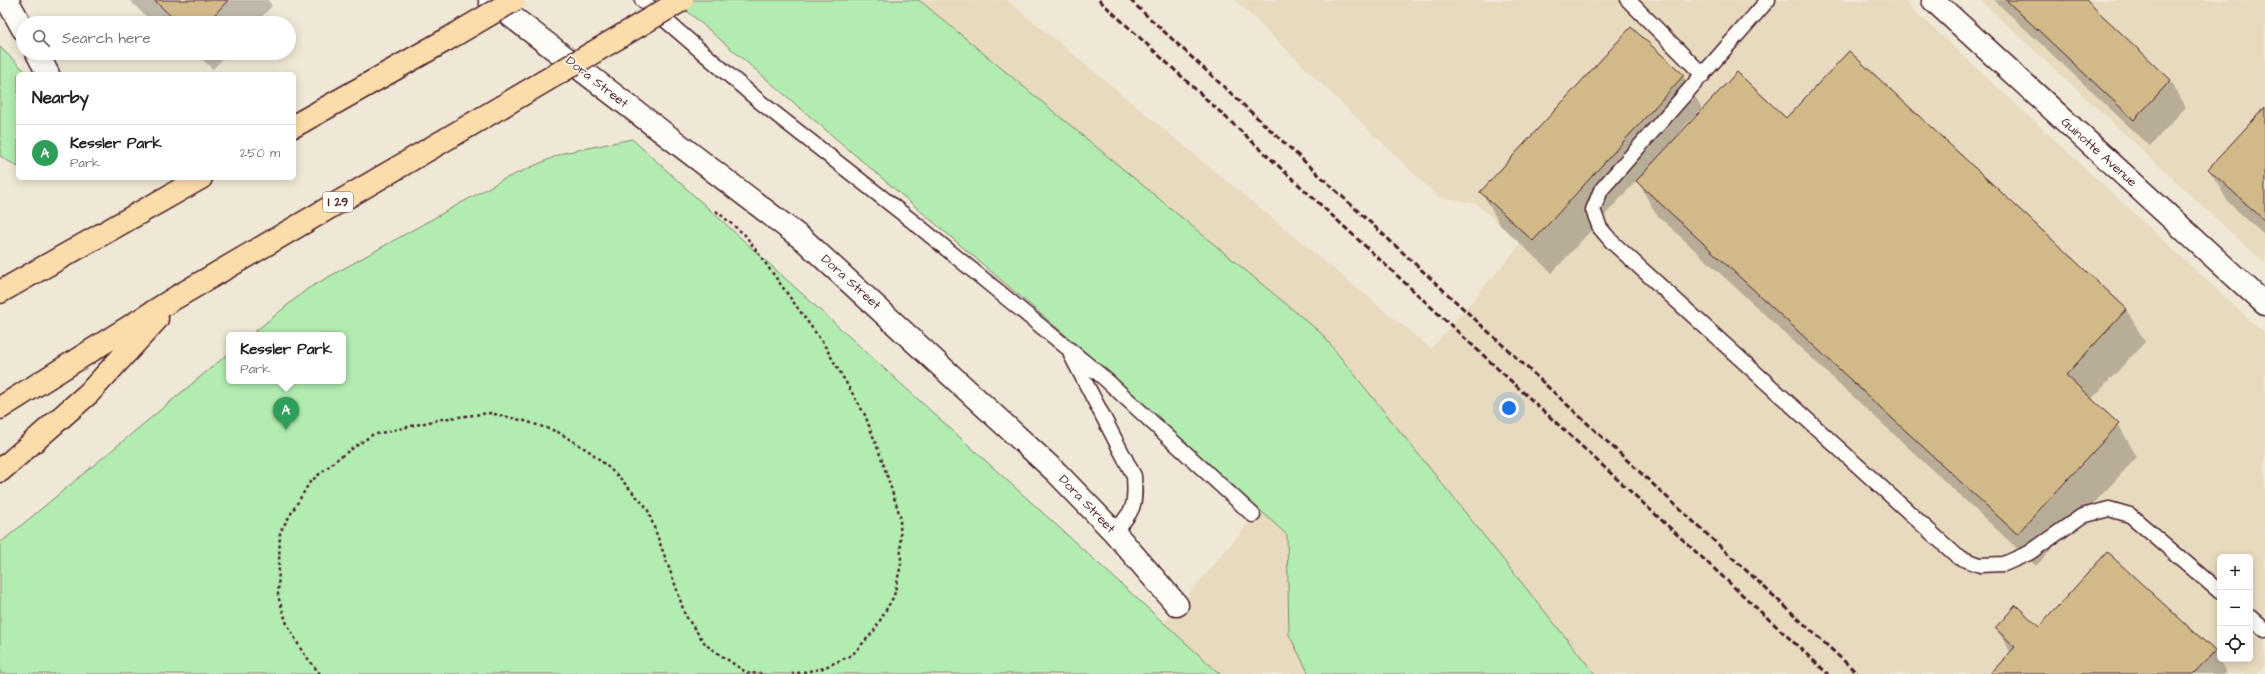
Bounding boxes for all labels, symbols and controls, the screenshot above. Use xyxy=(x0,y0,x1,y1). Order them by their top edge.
search box xyxy=(16,16,296,60)
icon: search xyxy=(30,27,52,49)
text: Search here xyxy=(62,28,151,49)
street label: Dora Street xyxy=(562,52,633,113)
text: Nearby xyxy=(32,86,89,110)
street label: Guinotte Avenue xyxy=(2057,113,2141,191)
text: Kessler Park xyxy=(70,133,162,154)
text: A xyxy=(41,144,49,162)
text: 250 m xyxy=(240,144,280,162)
text: Park xyxy=(70,154,100,172)
road number: I 29 xyxy=(323,192,353,212)
street label: Dora Street xyxy=(817,250,885,314)
popup xyxy=(226,332,346,384)
text: Kessler Park xyxy=(240,339,332,360)
text: Park xyxy=(240,360,270,378)
pin: A xyxy=(273,397,299,430)
your location xyxy=(1499,398,1519,418)
street label: Dora Street xyxy=(1055,471,1120,538)
map controls xyxy=(2217,554,2253,662)
button: + xyxy=(2217,554,2253,590)
button: − xyxy=(2217,590,2253,626)
button: locate xyxy=(2217,626,2253,662)

